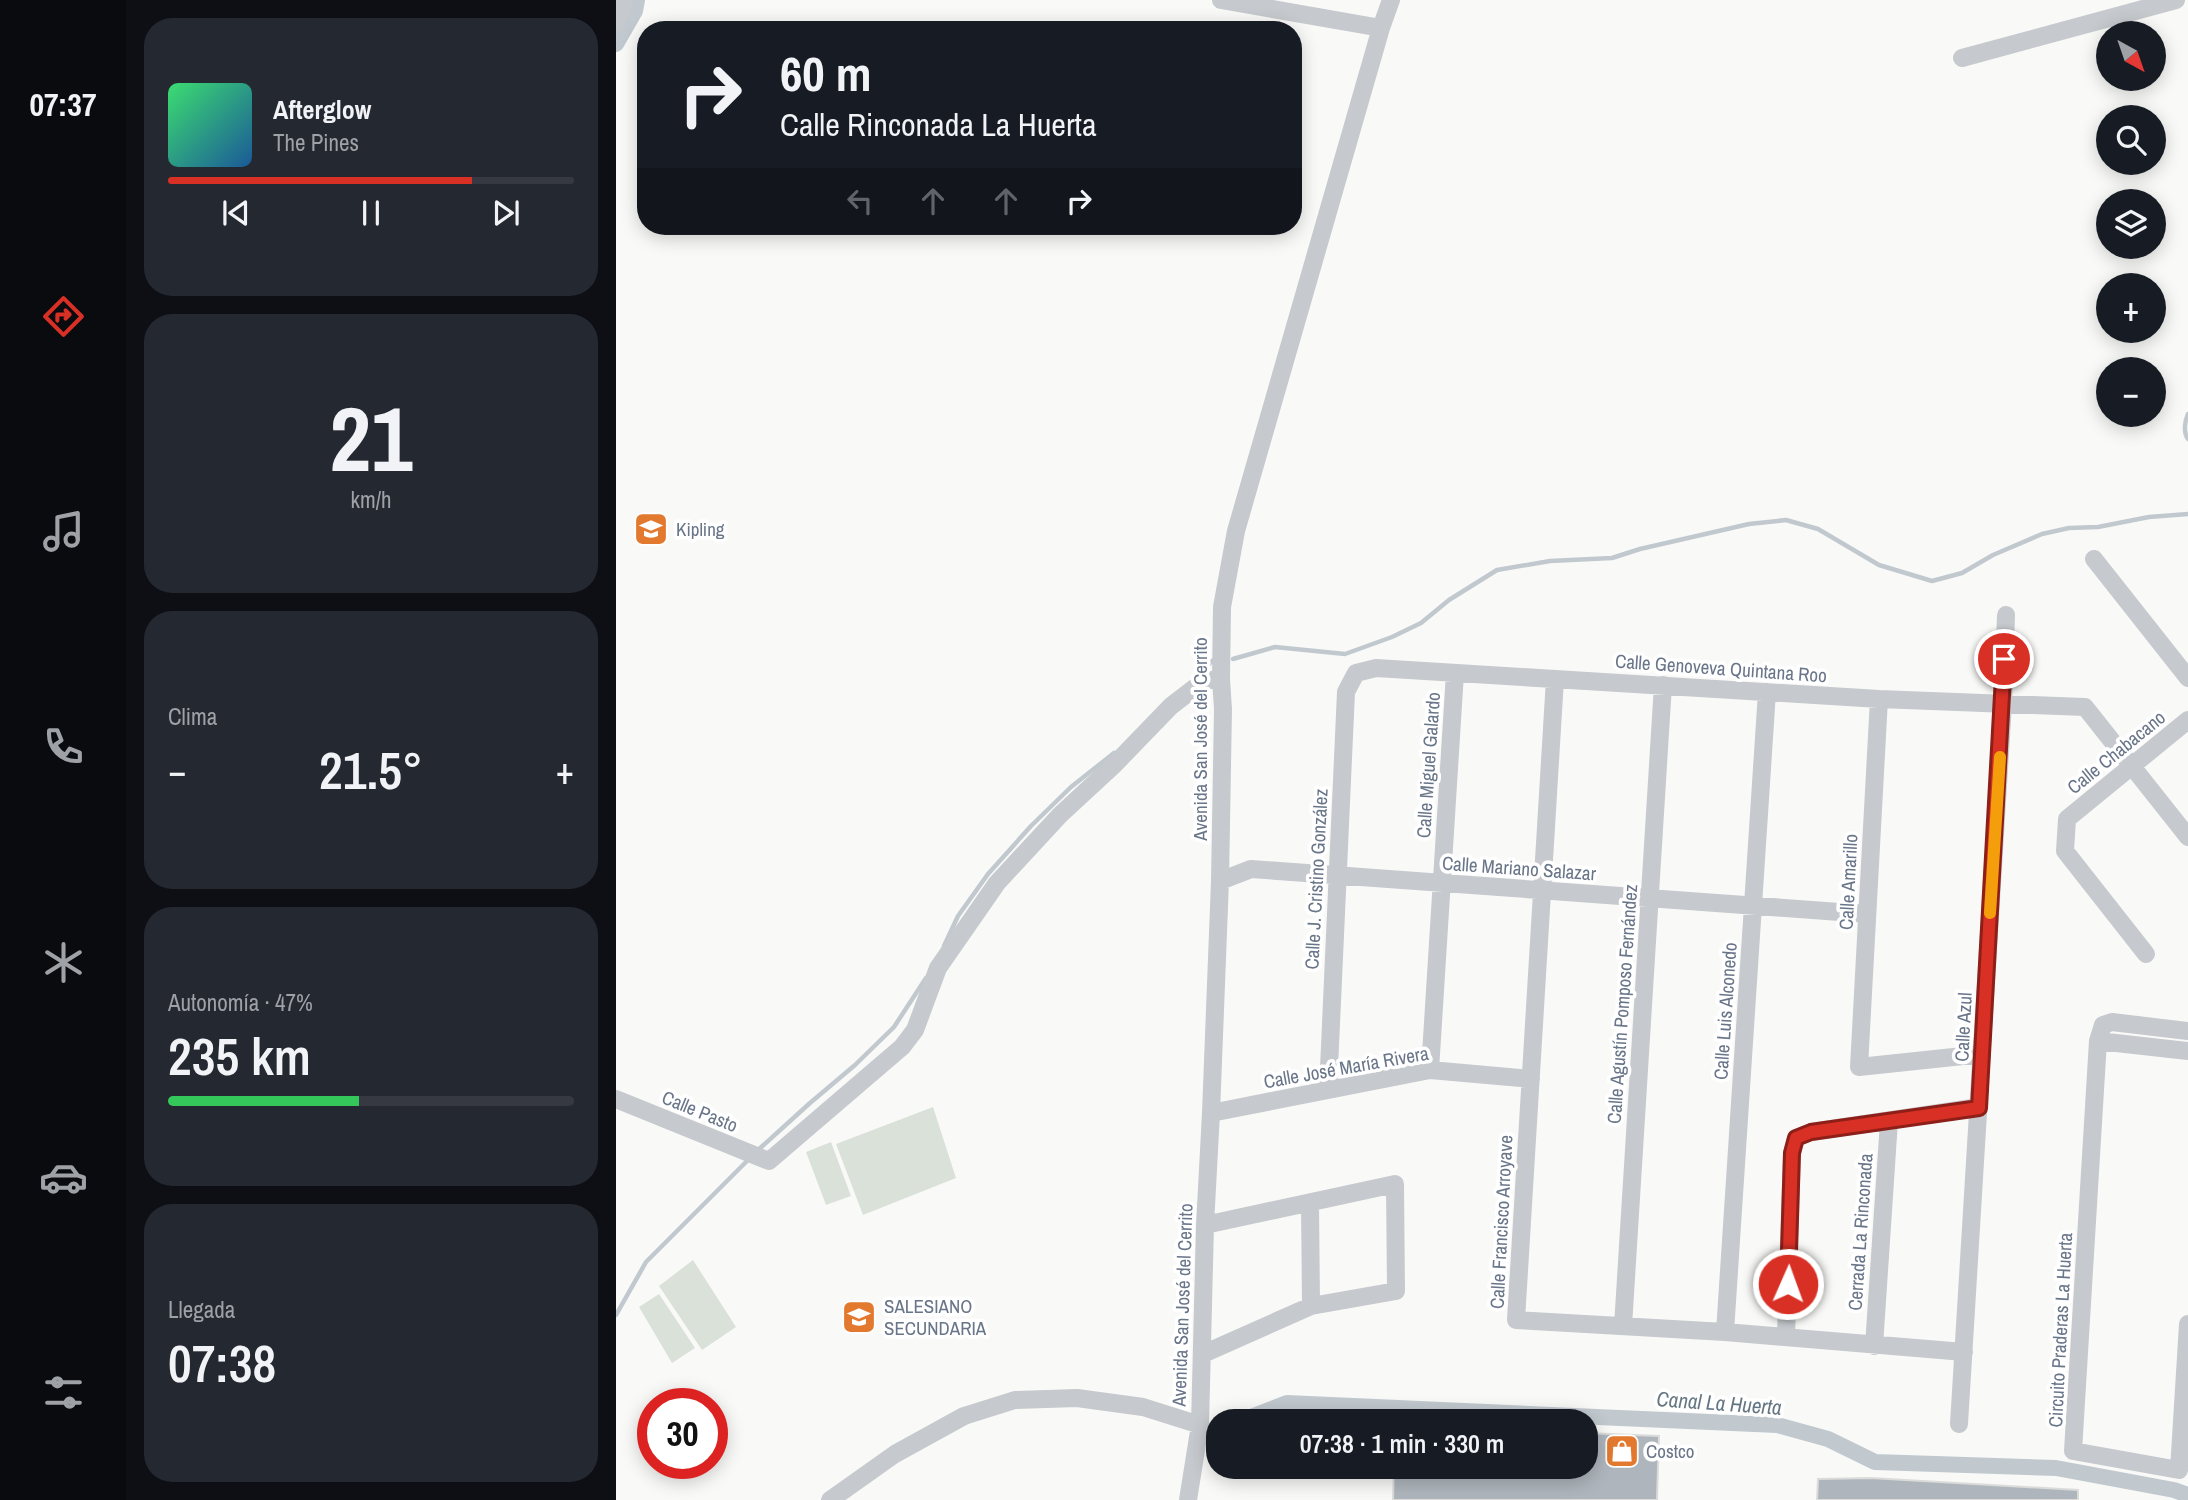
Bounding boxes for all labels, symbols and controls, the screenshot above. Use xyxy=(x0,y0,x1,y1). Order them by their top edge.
north arrow xyxy=(2096,21,2166,91)
map controls xyxy=(2096,21,2166,427)
text: 60 m xyxy=(780,40,872,106)
icon: right xyxy=(665,49,756,140)
text: 07:37 xyxy=(29,83,97,126)
text: Afterglow xyxy=(273,92,371,127)
text: Calle Rinconada La Huerta xyxy=(780,103,1097,146)
button: search xyxy=(2096,105,2166,175)
text: The Pines xyxy=(273,127,359,158)
icon: left xyxy=(841,182,879,220)
icon: ahead xyxy=(914,182,952,220)
icon: ahead xyxy=(987,182,1025,220)
icon: right xyxy=(1060,182,1098,220)
button: layers xyxy=(2096,189,2166,259)
icon: previous xyxy=(217,194,255,232)
icon: pause xyxy=(352,194,390,232)
icon: next xyxy=(487,194,525,232)
button: + xyxy=(2096,273,2166,343)
icon: directions xyxy=(39,292,88,341)
button: − xyxy=(2096,357,2166,427)
text: 21 xyxy=(330,377,413,499)
text: km/h xyxy=(351,484,391,515)
icon: music xyxy=(39,507,88,556)
school or university icon: Kipling xyxy=(632,510,670,548)
place label: Kipling xyxy=(676,516,725,542)
pin xyxy=(1974,629,2034,689)
street label: Avenida San José del Cerrito xyxy=(1187,637,1213,842)
icon: arrive xyxy=(1985,640,2023,678)
street label: Calle Genoveva Quintana Roo xyxy=(1614,648,1828,688)
street label: Calle Miguel Galardo xyxy=(1410,691,1446,839)
text: Clima xyxy=(168,701,217,732)
street label: Calle Chabacano xyxy=(2061,704,2171,800)
icon: phone xyxy=(39,722,88,771)
text: 21.5° xyxy=(319,735,423,805)
text: − xyxy=(168,745,186,796)
text: + xyxy=(556,745,574,796)
street label: Calle J. Cristino González xyxy=(1298,788,1334,970)
street label: Calle Amarillo xyxy=(1833,833,1863,931)
street label: Calle Mariano Salazar xyxy=(1441,850,1598,886)
street label: Calle Agustín Pomposo Fernández xyxy=(1601,883,1643,1125)
icon: climate xyxy=(39,938,88,987)
street label: Calle Luis Alconedo xyxy=(1707,941,1743,1081)
text: Autonomía · 47% xyxy=(168,987,313,1018)
street label: Calle Azul xyxy=(1948,992,1978,1062)
text: 235 km xyxy=(168,1021,311,1091)
street label: Calle José María Rivera xyxy=(1261,1040,1431,1094)
street label: Calle Pasto xyxy=(658,1084,742,1138)
street label: Calle Francisco Arroyave xyxy=(1483,1134,1519,1310)
street label: Cerrada La Rinconada xyxy=(1842,1152,1878,1312)
icon: car xyxy=(39,1153,88,1202)
street label: Avenida San José del Cerrito xyxy=(1165,1203,1199,1408)
street label: Circuito Praderas La Huerta xyxy=(2042,1232,2078,1428)
position arrow xyxy=(1751,1247,1825,1321)
place label: SALESIANO SECUNDARIA xyxy=(884,1293,987,1341)
text: Llegada xyxy=(168,1294,235,1325)
school or university icon: SALESIANO SECUNDARIA xyxy=(840,1298,878,1336)
text: 07:38 xyxy=(168,1328,276,1398)
icon: filters xyxy=(39,1368,88,1417)
water label: Canal La Huerta xyxy=(1655,1384,1783,1422)
speed limit sign: 30 xyxy=(637,1388,728,1479)
text: 07:38 · 1 min · 330 m xyxy=(1300,1426,1504,1461)
shop icon: Costco xyxy=(1603,1432,1641,1470)
place label: Costco xyxy=(1646,1438,1695,1464)

